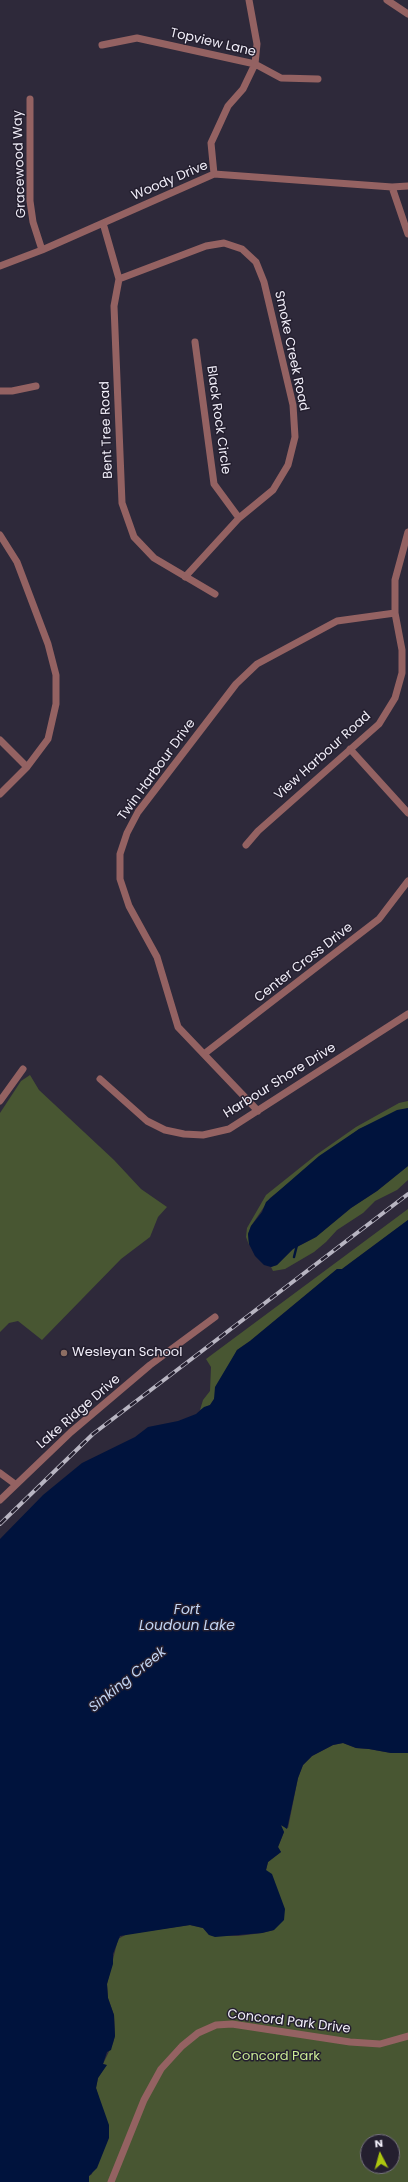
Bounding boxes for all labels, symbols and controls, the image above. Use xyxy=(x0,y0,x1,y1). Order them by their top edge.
street label: Topview Lane xyxy=(169,26,257,60)
street label: Gracewood Way xyxy=(10,110,30,218)
street label: Woody Drive xyxy=(129,158,211,204)
street label: Smoke Creek Road xyxy=(271,289,311,413)
street label: Black Rock Circle xyxy=(203,365,233,475)
street label: Bent Tree Road xyxy=(97,381,117,479)
street label: View Harbour Road xyxy=(272,709,374,803)
street label: Twin Harbour Drive xyxy=(115,716,199,824)
street label: Center Cross Drive xyxy=(252,920,356,1006)
street label: Harbour Shore Drive xyxy=(221,1040,339,1122)
place label: Wesleyan School xyxy=(72,1345,182,1361)
marker: Wesleyan School xyxy=(59,1348,69,1358)
street label: Lake Ridge Drive xyxy=(34,1372,124,1452)
water label: Fort Loudoun Lake xyxy=(139,1602,235,1634)
water label: Sinking Creek xyxy=(86,1644,170,1716)
street label: Concord Park Drive xyxy=(227,2007,351,2037)
park label: Concord Park xyxy=(232,2049,320,2065)
north arrow xyxy=(360,2134,400,2174)
text: N xyxy=(374,2135,384,2151)

